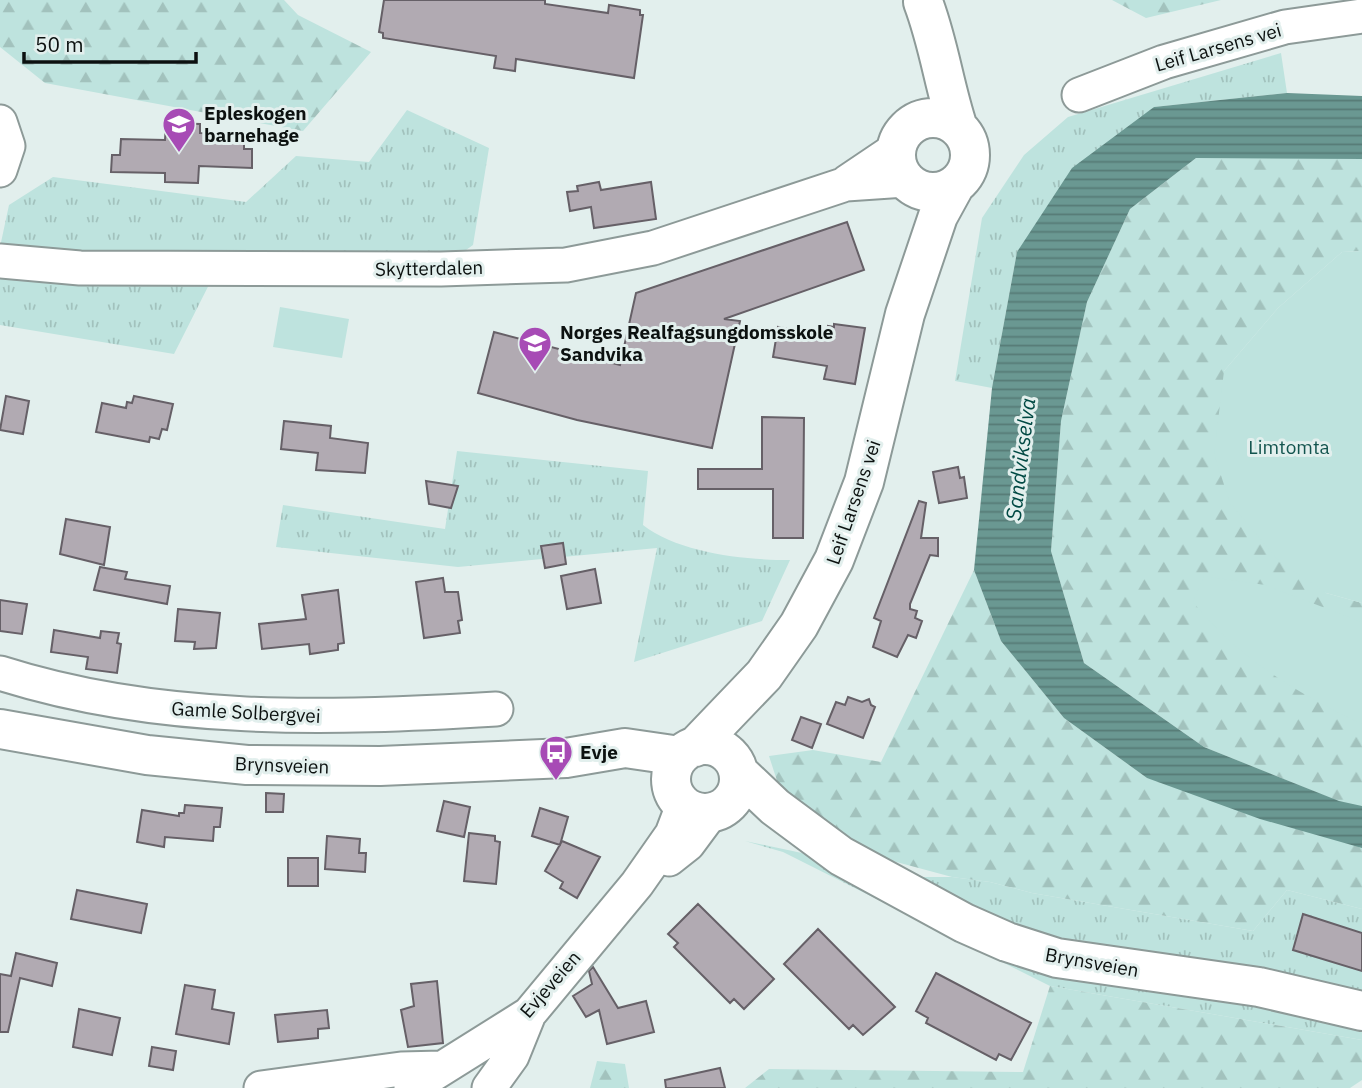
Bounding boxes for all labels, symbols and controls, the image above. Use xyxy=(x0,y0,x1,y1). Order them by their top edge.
street label: Leif Larsens vei xyxy=(1152,17,1284,77)
scale bar xyxy=(24,21,196,65)
text: 50 m xyxy=(35,30,84,58)
place label: Epleskogen barnehage xyxy=(204,101,307,147)
school or university icon: Epleskogen barnehage xyxy=(160,105,198,154)
street label: Skytterdalen xyxy=(375,255,483,281)
place label: Norges Realfagsungdomsskole Sandvika xyxy=(560,320,833,366)
school or university icon: Norges Realfagsungdomsskole Sandvika xyxy=(516,324,554,373)
water label: Sandvikselva xyxy=(999,396,1041,522)
park label: Limtomta xyxy=(1248,435,1330,459)
street label: Leif Larsens vei xyxy=(820,436,886,568)
street label: Gamle Solbergvei xyxy=(171,696,321,728)
bus stop icon: Evje xyxy=(537,733,575,782)
place label: Evje xyxy=(580,740,618,764)
street label: Brynsveien xyxy=(234,751,330,779)
street label: Brynsveien xyxy=(1043,942,1141,982)
street label: Evjeveien xyxy=(514,946,586,1022)

